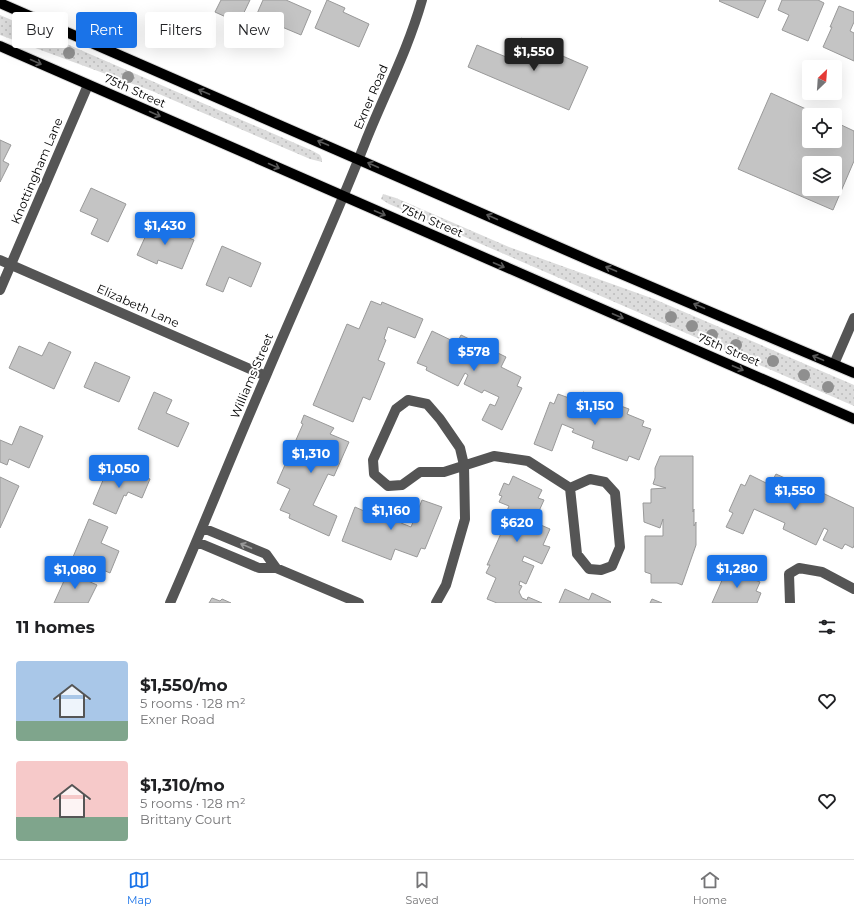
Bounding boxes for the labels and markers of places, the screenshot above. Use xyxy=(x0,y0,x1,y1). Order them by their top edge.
pin: $1,550 xyxy=(501,38,567,72)
pin: $1,430 xyxy=(132,212,198,246)
pin: $578 xyxy=(450,338,498,372)
pin: $1,150 xyxy=(562,392,628,426)
pin: $1,310 xyxy=(278,440,344,474)
pin: $1,050 xyxy=(86,455,152,489)
pin: $1,550 xyxy=(762,477,828,511)
pin: $1,160 xyxy=(358,497,424,531)
pin: $620 xyxy=(493,509,541,543)
pin: $1,280 xyxy=(704,555,770,589)
pin: $1,080 xyxy=(42,556,108,590)

